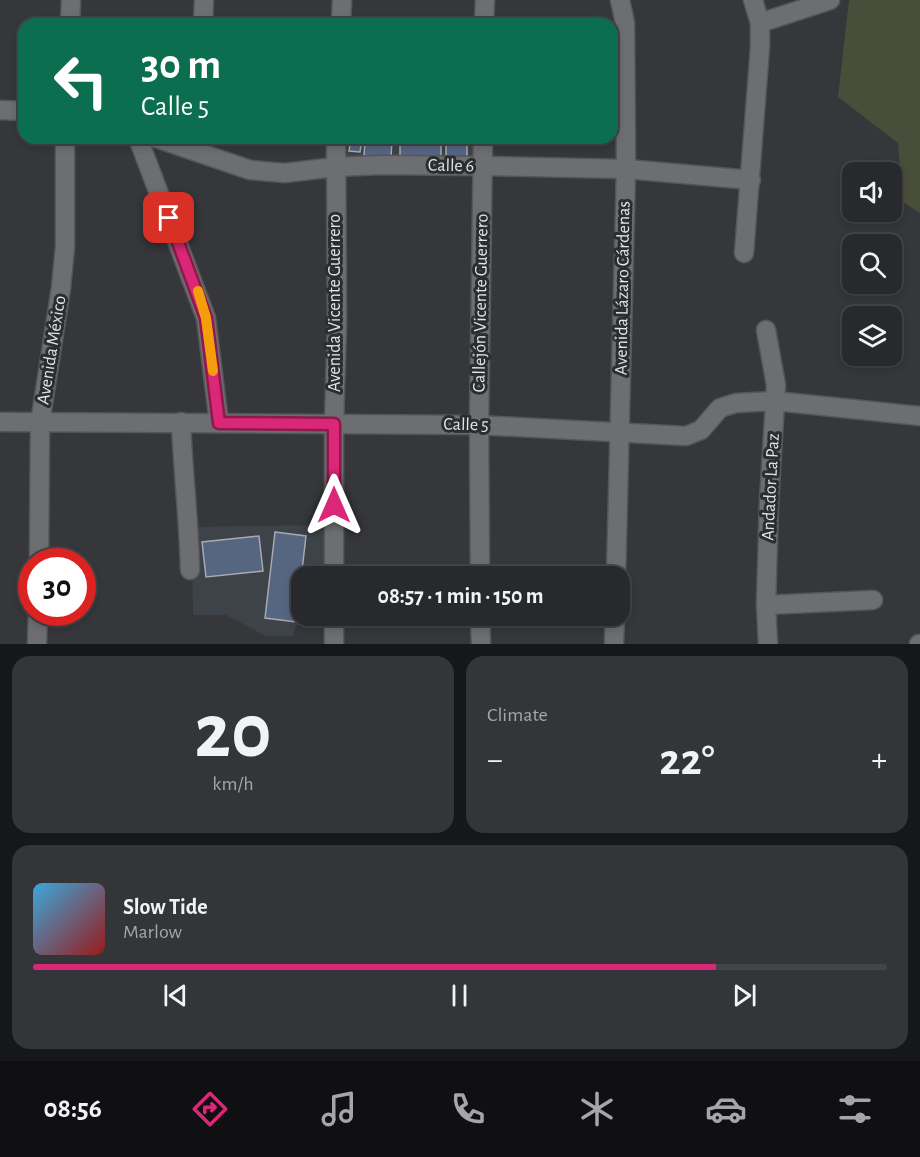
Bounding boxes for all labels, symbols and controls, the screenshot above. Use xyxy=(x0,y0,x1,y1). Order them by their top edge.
icon: left xyxy=(42,42,120,120)
text: 30 m xyxy=(141,44,221,86)
text: Calle 5 xyxy=(141,93,209,120)
street label: Calle 6 xyxy=(428,157,474,175)
map controls xyxy=(842,162,902,366)
button: sound xyxy=(842,162,902,222)
pin xyxy=(143,192,194,243)
icon: arrive xyxy=(152,201,185,234)
street label: Avenida Lázaro Cárdenas xyxy=(612,201,634,375)
street label: Callejón Vicente Guerrero xyxy=(470,213,492,393)
street label: Avenida Vicente Guerrero xyxy=(326,214,344,392)
button: search xyxy=(842,234,902,294)
street label: Avenida México xyxy=(35,294,70,406)
button: layers xyxy=(842,306,902,366)
street label: Calle 5 xyxy=(443,416,489,434)
street label: Andador La Paz xyxy=(759,433,783,541)
position arrow xyxy=(302,473,366,537)
speed limit sign: 30 xyxy=(18,548,96,626)
text: 08:57 · 1 min · 150 m xyxy=(377,585,544,607)
text: 20 xyxy=(194,694,272,772)
text: Climate xyxy=(487,705,548,725)
text: 22° xyxy=(659,738,715,783)
text: − xyxy=(487,744,503,777)
text: + xyxy=(871,744,887,777)
text: km/h xyxy=(212,774,254,794)
text: Slow Tide xyxy=(123,896,208,918)
text: Marlow xyxy=(123,922,182,942)
icon: previous xyxy=(159,979,192,1012)
icon: pause xyxy=(443,979,476,1012)
icon: next xyxy=(728,979,761,1012)
icon: directions xyxy=(189,1088,231,1130)
icon: music xyxy=(318,1088,360,1130)
icon: phone xyxy=(447,1088,489,1130)
icon: climate xyxy=(576,1088,618,1130)
icon: car xyxy=(705,1088,747,1130)
icon: filters xyxy=(834,1088,876,1130)
text: 08:56 xyxy=(44,1095,102,1122)

